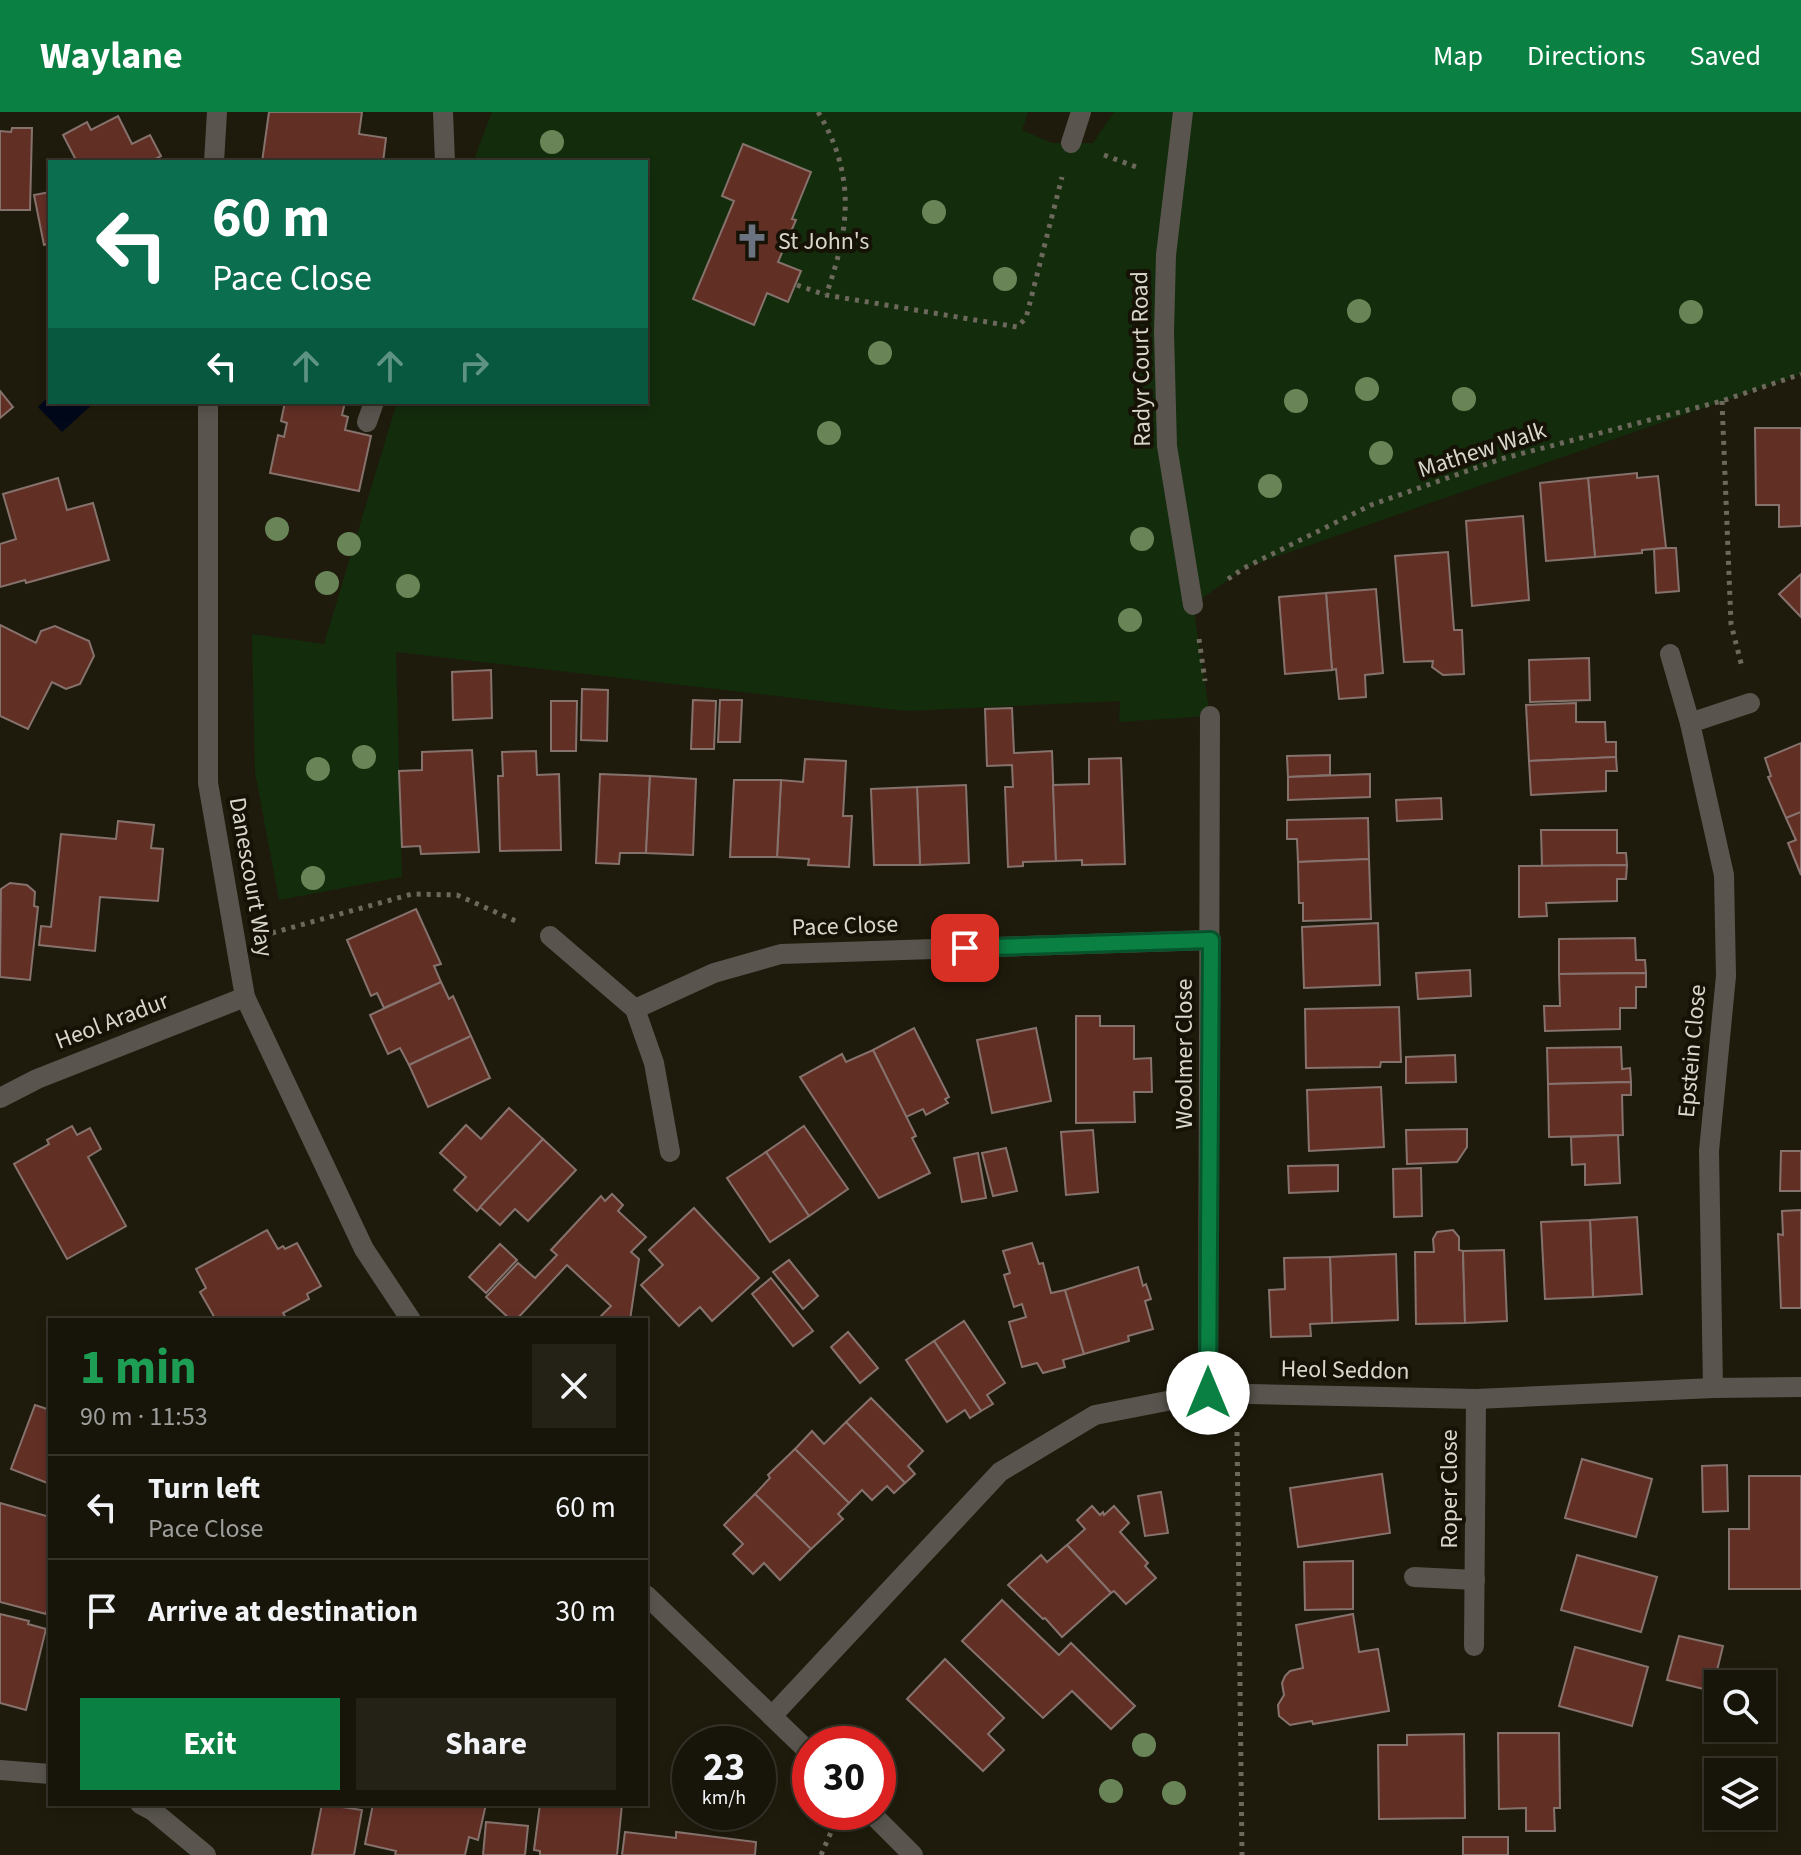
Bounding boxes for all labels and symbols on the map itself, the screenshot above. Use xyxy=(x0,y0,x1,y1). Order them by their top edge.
church icon: St John's xyxy=(733,222,771,260)
place label: St John's xyxy=(778,224,869,259)
street label: Radyr Court Road xyxy=(1122,271,1160,447)
street label: Mathew Walk xyxy=(1413,413,1551,487)
street label: Danescourt Way xyxy=(220,794,282,960)
street label: Pace Close xyxy=(791,907,899,945)
pin xyxy=(931,914,999,982)
street label: Woolmer Close xyxy=(1167,979,1202,1129)
street label: Heol Aradur xyxy=(50,983,174,1059)
street label: Epstein Close xyxy=(1669,983,1715,1119)
position arrow xyxy=(1166,1351,1250,1435)
street label: Heol Seddon xyxy=(1280,1351,1410,1389)
street label: Roper Close xyxy=(1432,1429,1467,1549)
speed limit sign: 30 xyxy=(792,1726,896,1830)

